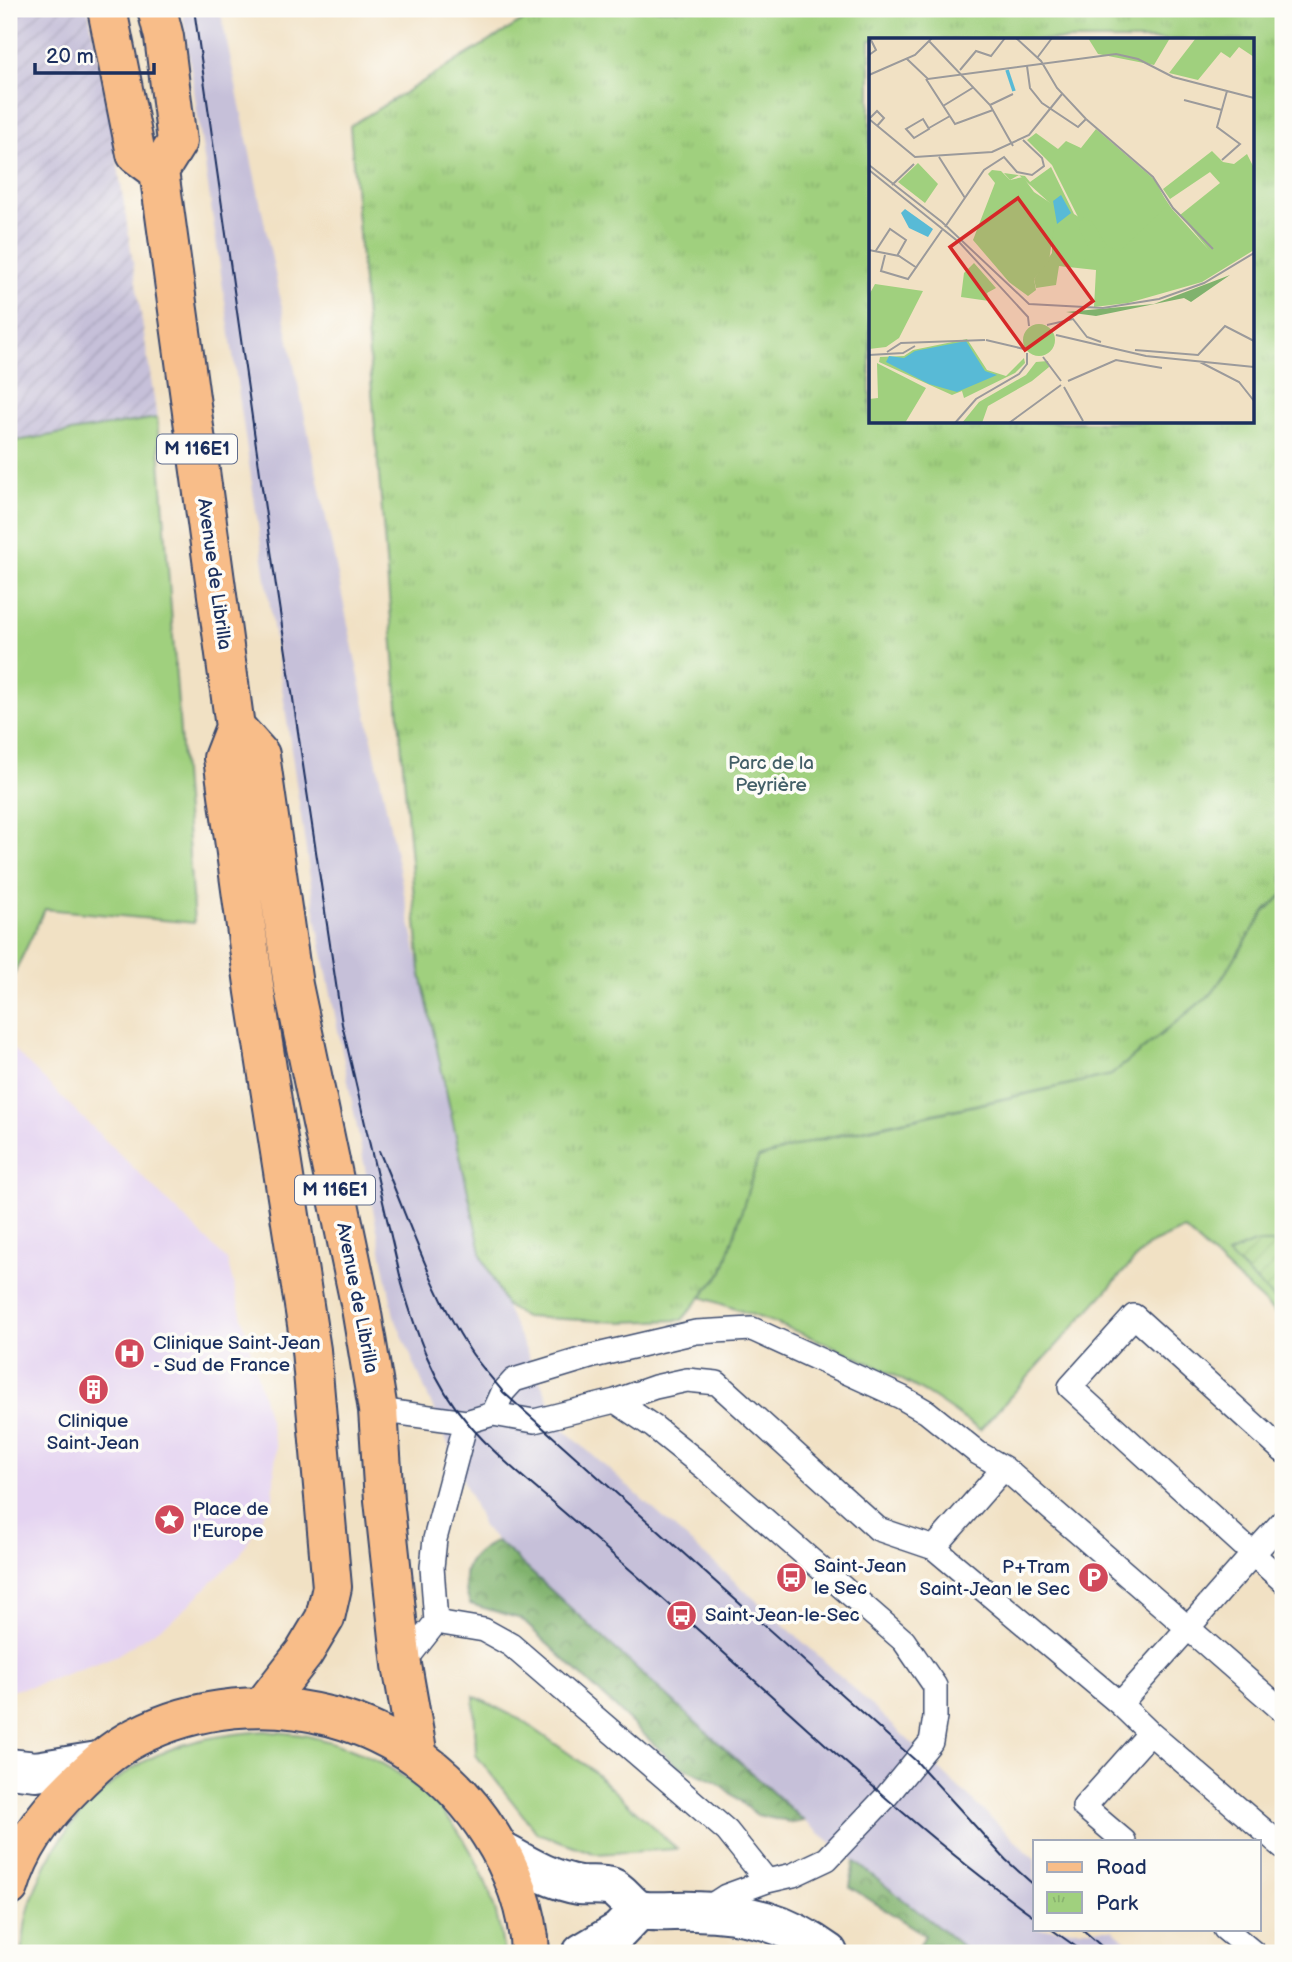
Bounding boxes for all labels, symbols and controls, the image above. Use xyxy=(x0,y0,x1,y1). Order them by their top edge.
scale bar xyxy=(35,32,154,76)
inset map xyxy=(869,38,1254,424)
text: 20 m xyxy=(46,44,94,69)
road number: M 116E1 xyxy=(157,434,237,463)
street label: Avenue de Librilla xyxy=(192,497,236,651)
park label: Parc de la Peyrière xyxy=(728,752,814,797)
road number: M 116E1 xyxy=(295,1176,375,1204)
street label: Avenue de Librilla xyxy=(331,1221,383,1375)
place label: Clinique Saint-Jean - Sud de France xyxy=(153,1332,321,1377)
hospital icon: Clinique Saint-Jean - Sud de France xyxy=(113,1337,147,1371)
building icon: Clinique Saint-Jean xyxy=(76,1373,110,1407)
place label: Clinique Saint-Jean xyxy=(47,1410,139,1455)
place label: Place de l'Europe xyxy=(193,1498,268,1543)
place icon: Place de l'Europe xyxy=(153,1503,187,1537)
place label: Saint-Jean le Sec xyxy=(814,1555,906,1600)
place label: P+Tram Saint-Jean le Sec xyxy=(919,1556,1070,1601)
bus stop icon: Saint-Jean le Sec xyxy=(774,1560,808,1594)
parking icon: P+Tram Saint-Jean le Sec xyxy=(1076,1561,1110,1595)
bus stop icon: Saint-Jean-le-Sec xyxy=(665,1598,699,1632)
place label: Saint-Jean-le-Sec xyxy=(705,1604,860,1627)
legend xyxy=(1033,1840,1260,1930)
text: Road xyxy=(1096,1855,1147,1880)
text: Park xyxy=(1096,1891,1139,1916)

